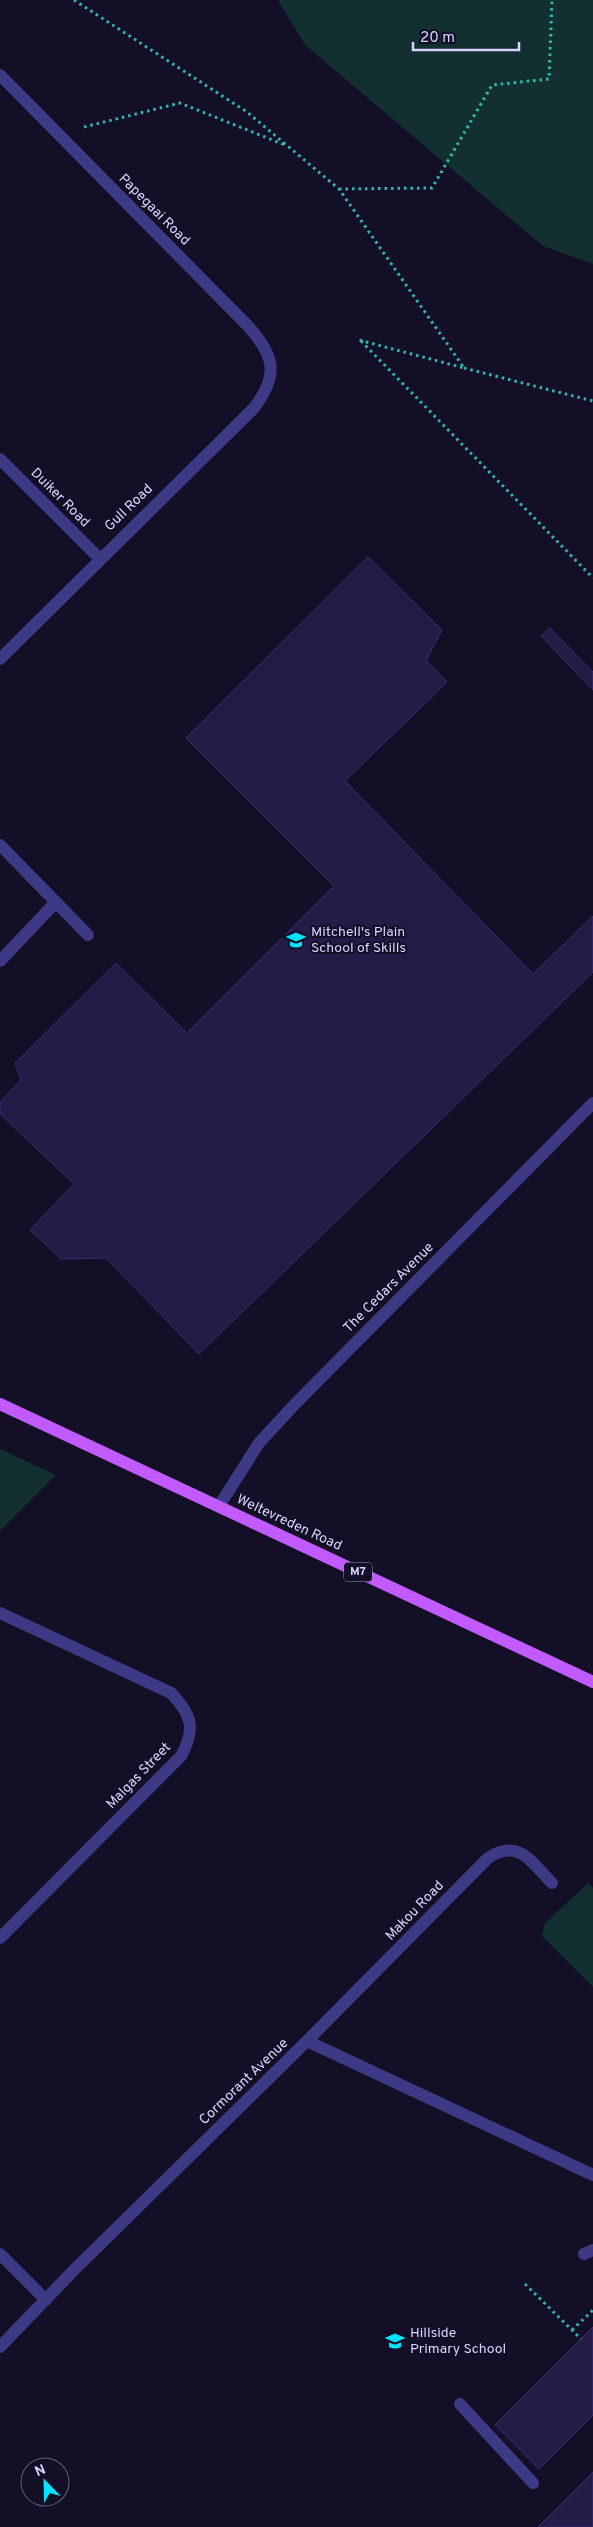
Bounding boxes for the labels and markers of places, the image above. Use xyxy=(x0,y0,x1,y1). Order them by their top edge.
place label: Mitchell's Plain School of Skills xyxy=(311,924,406,957)
school or university icon: Mitchell's Plain School of Skills xyxy=(285,929,307,951)
place label: Hillside Primary School xyxy=(410,2325,506,2358)
school or university icon: Hillside Primary School xyxy=(384,2330,406,2352)

